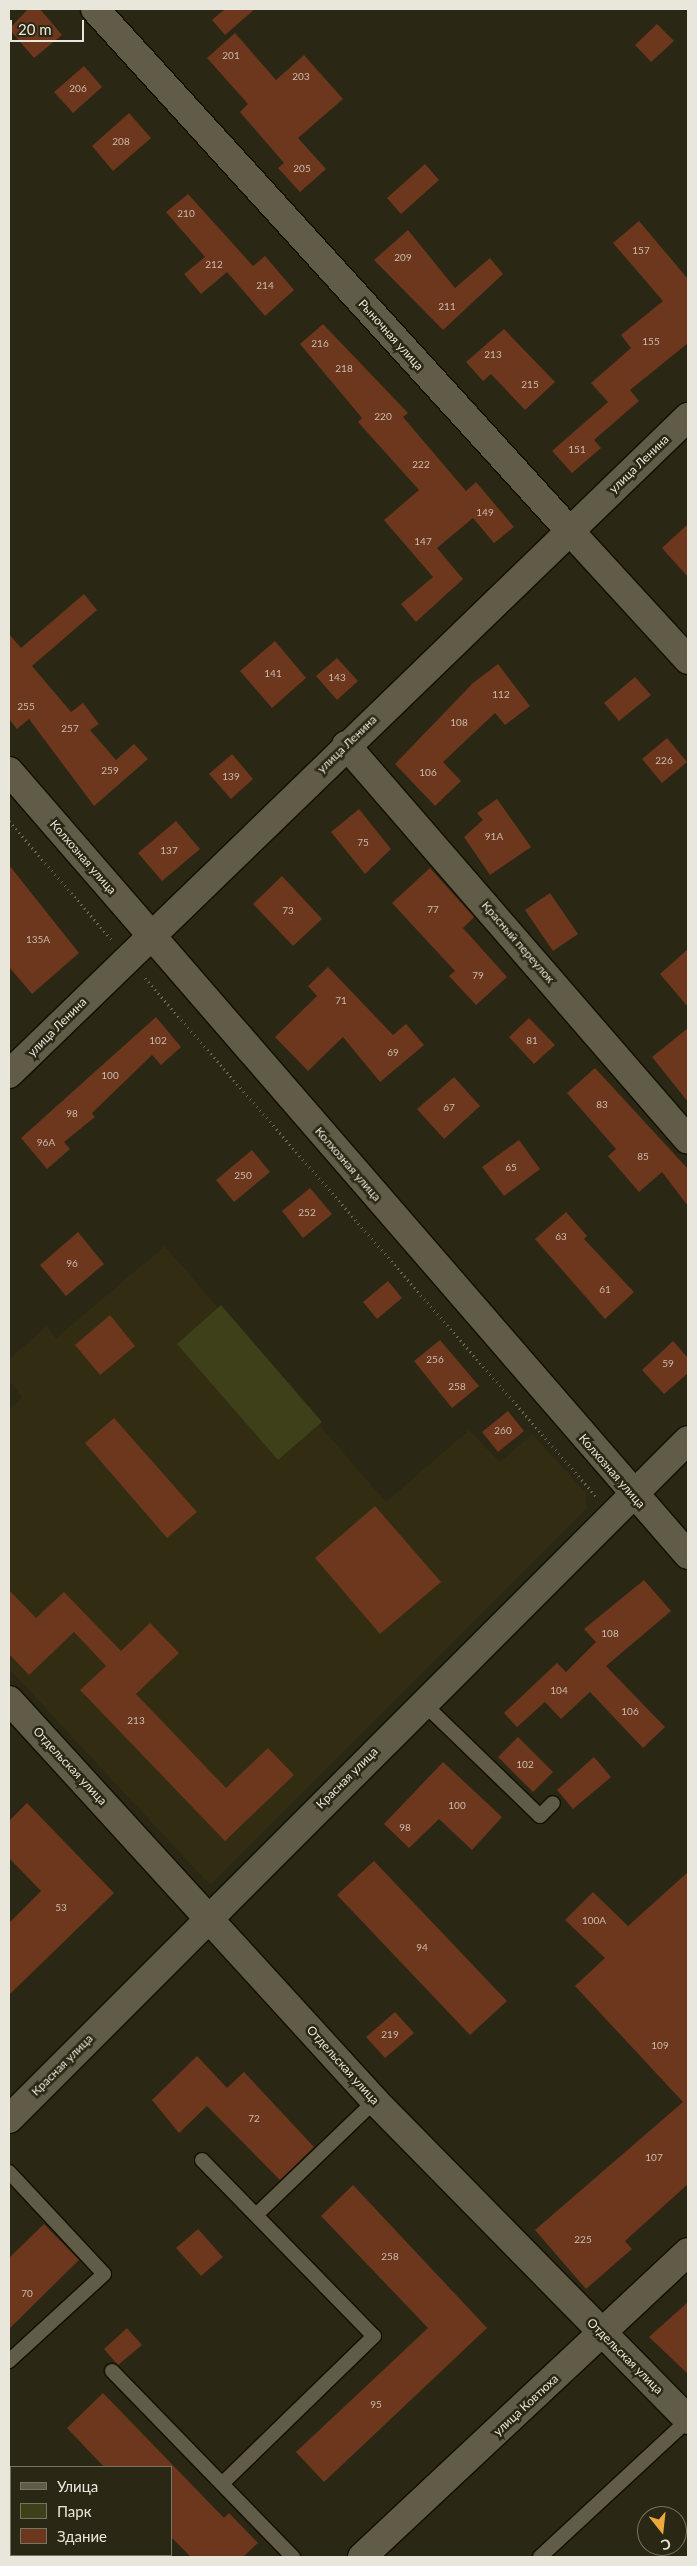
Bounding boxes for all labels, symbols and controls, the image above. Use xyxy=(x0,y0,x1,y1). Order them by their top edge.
scale bar xyxy=(12,10,86,42)
text: 20 m xyxy=(18,20,52,38)
house number: 201 xyxy=(222,50,240,62)
house number: 203 xyxy=(292,71,310,83)
house number: 206 xyxy=(69,83,87,95)
house number: 208 xyxy=(112,136,130,148)
house number: 205 xyxy=(293,163,311,175)
house number: 210 xyxy=(177,208,195,220)
house number: 157 xyxy=(632,245,650,257)
house number: 209 xyxy=(394,252,412,264)
house number: 212 xyxy=(205,259,223,271)
house number: 214 xyxy=(256,280,274,292)
street label: Рыночная улица xyxy=(356,297,426,373)
house number: 211 xyxy=(438,301,456,313)
house number: 155 xyxy=(642,336,660,348)
house number: 216 xyxy=(311,338,329,350)
house number: 213 xyxy=(484,349,502,361)
house number: 218 xyxy=(335,363,353,375)
house number: 215 xyxy=(521,379,539,391)
house number: 220 xyxy=(374,411,392,423)
street label: улица Ленина xyxy=(606,432,672,496)
house number: 151 xyxy=(568,444,586,456)
house number: 222 xyxy=(412,459,430,471)
house number: 149 xyxy=(476,507,494,519)
house number: 147 xyxy=(414,536,432,548)
house number: 141 xyxy=(264,668,282,680)
house number: 143 xyxy=(328,672,346,684)
house number: 112 xyxy=(492,689,510,701)
house number: 255 xyxy=(17,701,35,713)
street label: улица Ленина xyxy=(314,712,380,776)
house number: 108 xyxy=(450,717,468,729)
house number: 257 xyxy=(61,723,79,735)
house number: 226 xyxy=(655,755,673,767)
house number: 259 xyxy=(101,765,119,777)
house number: 106 xyxy=(419,767,437,779)
house number: 139 xyxy=(222,771,240,783)
street label: Колхозная улица xyxy=(47,817,119,897)
house number: 91А xyxy=(485,831,503,843)
house number: 75 xyxy=(357,837,369,849)
house number: 137 xyxy=(160,845,178,857)
street label: Красный переулок xyxy=(479,898,557,986)
house number: 77 xyxy=(427,904,439,916)
house number: 73 xyxy=(282,905,294,917)
house number: 135А xyxy=(26,934,50,946)
house number: 79 xyxy=(472,970,484,982)
street label: улица Ленина xyxy=(25,995,89,1059)
house number: 71 xyxy=(335,995,347,1007)
house number: 102 xyxy=(149,1035,167,1047)
house number: 81 xyxy=(526,1035,538,1047)
house number: 69 xyxy=(387,1047,399,1059)
house number: 100 xyxy=(101,1070,119,1082)
house number: 83 xyxy=(596,1099,608,1111)
house number: 67 xyxy=(443,1102,455,1114)
house number: 98 xyxy=(66,1108,78,1120)
street label: Колхозная улица xyxy=(312,1124,384,1204)
house number: 96А xyxy=(37,1137,55,1149)
house number: 85 xyxy=(637,1151,649,1163)
house number: 65 xyxy=(505,1162,517,1174)
house number: 250 xyxy=(234,1170,252,1182)
house number: 252 xyxy=(298,1207,316,1219)
house number: 63 xyxy=(555,1231,567,1243)
house number: 96 xyxy=(66,1258,78,1270)
house number: 61 xyxy=(599,1284,611,1296)
house number: 256 xyxy=(426,1354,444,1366)
house number: 59 xyxy=(662,1358,674,1370)
house number: 258 xyxy=(448,1381,466,1393)
house number: 260 xyxy=(494,1425,512,1437)
street label: Колхозная улица xyxy=(576,1431,648,1511)
house number: 108 xyxy=(601,1628,619,1640)
house number: 104 xyxy=(550,1685,568,1697)
house number: 106 xyxy=(621,1706,639,1718)
house number: 213 xyxy=(127,1715,145,1727)
street label: Отдельская улица xyxy=(30,1724,110,1808)
street label: Красная улица xyxy=(313,1744,381,1812)
house number: 102 xyxy=(516,1759,534,1771)
house number: 100 xyxy=(448,1800,466,1812)
house number: 98 xyxy=(399,1822,411,1834)
house number: 53 xyxy=(55,1902,67,1914)
house number: 100А xyxy=(582,1915,606,1927)
house number: 94 xyxy=(416,1942,428,1954)
street label: Отдельская улица xyxy=(304,2023,382,2107)
house number: 219 xyxy=(381,2029,399,2041)
street label: Красная улица xyxy=(28,2031,96,2099)
house number: 109 xyxy=(651,2040,669,2052)
house number: 72 xyxy=(248,2113,260,2125)
house number: 107 xyxy=(645,2152,663,2164)
house number: 225 xyxy=(574,2234,592,2246)
house number: 258 xyxy=(381,2251,399,2263)
house number: 70 xyxy=(21,2288,33,2300)
street label: Отдельская улица xyxy=(584,2315,666,2397)
street label: улица Ковтюха xyxy=(491,2371,561,2439)
house number: 95 xyxy=(370,2399,382,2411)
legend xyxy=(10,2466,172,2556)
text: Улица xyxy=(57,2477,98,2495)
text: Парк xyxy=(57,2502,91,2520)
north arrow xyxy=(637,2506,687,2556)
text: Здание xyxy=(57,2527,107,2545)
text: С xyxy=(659,2535,673,2554)

